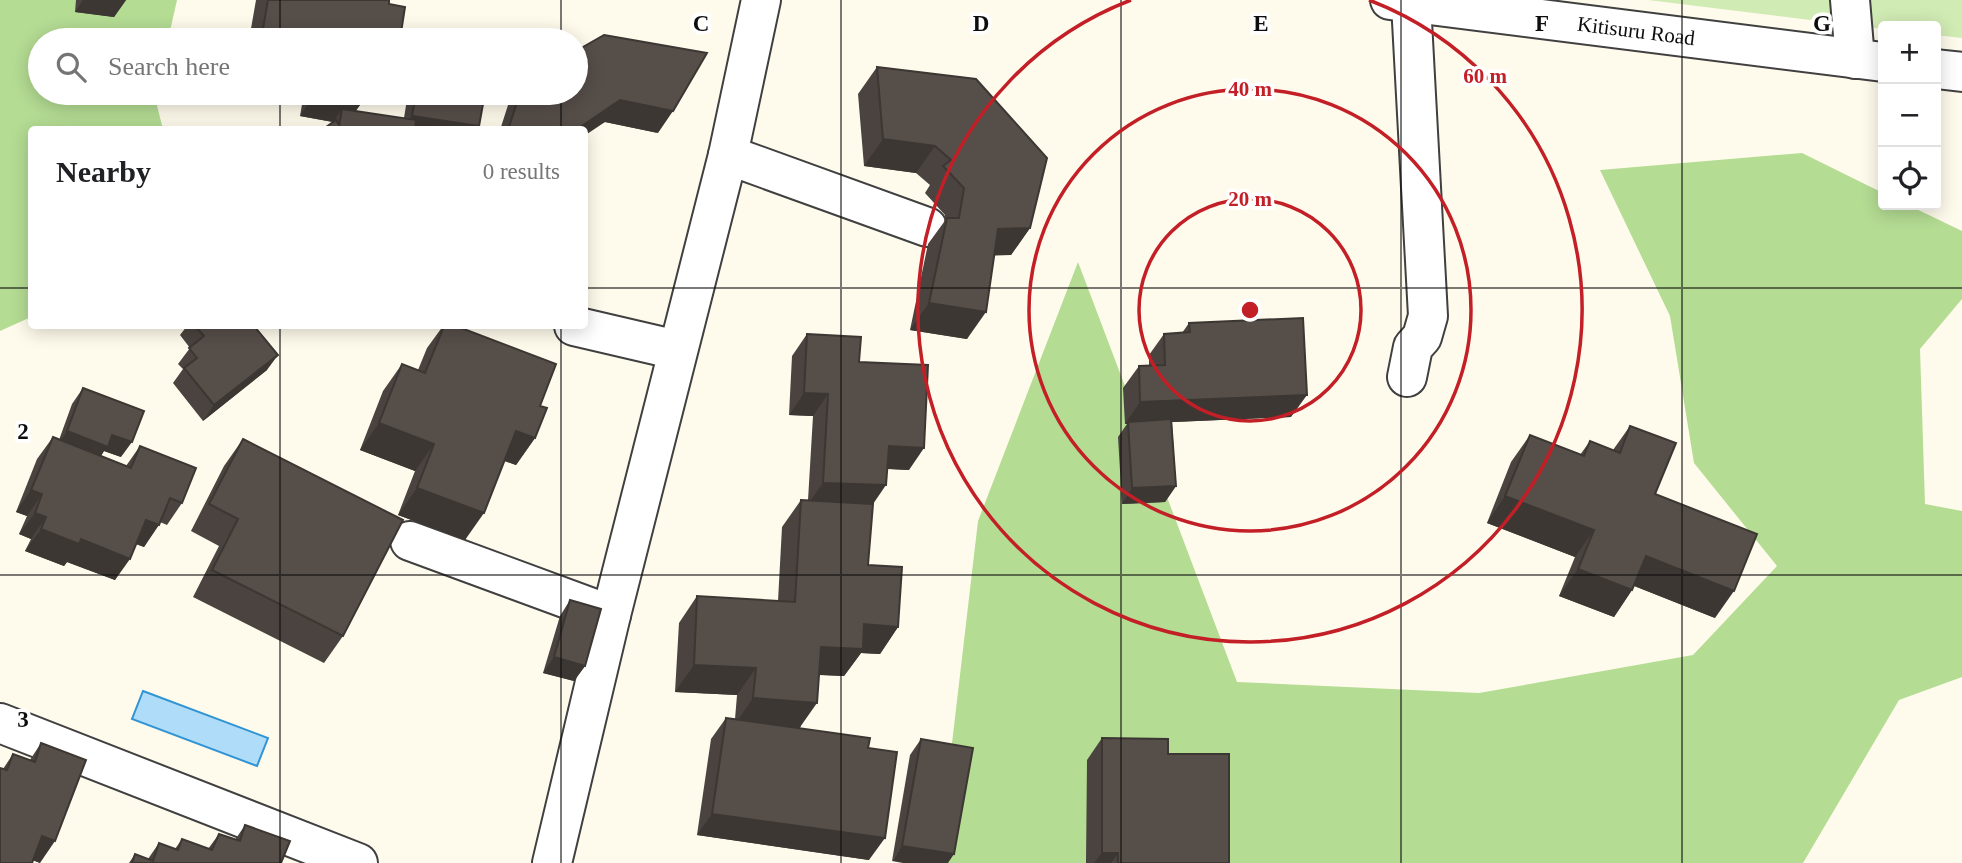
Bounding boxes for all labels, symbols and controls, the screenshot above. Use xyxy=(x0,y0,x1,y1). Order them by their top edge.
text: C xyxy=(693,11,709,36)
text: D xyxy=(973,11,989,36)
text: E xyxy=(1253,11,1269,36)
text: F xyxy=(1535,11,1549,36)
text: G xyxy=(1813,11,1831,36)
street label: Kitisuru Road xyxy=(1576,12,1697,50)
map controls xyxy=(1878,21,1941,210)
button: + xyxy=(1878,21,1941,84)
search box xyxy=(28,28,588,105)
icon: search xyxy=(52,48,90,86)
text: Search here xyxy=(108,52,230,81)
text: 60 m xyxy=(1463,64,1507,88)
text: 40 m xyxy=(1228,77,1272,101)
button: − xyxy=(1878,84,1941,147)
button: locate xyxy=(1878,147,1941,210)
text: Nearby xyxy=(56,155,151,188)
text: 0 results xyxy=(483,159,560,184)
text: 20 m xyxy=(1228,187,1272,211)
centre of rings xyxy=(1238,298,1262,322)
text: 2 xyxy=(17,419,29,444)
text: 3 xyxy=(17,707,29,732)

